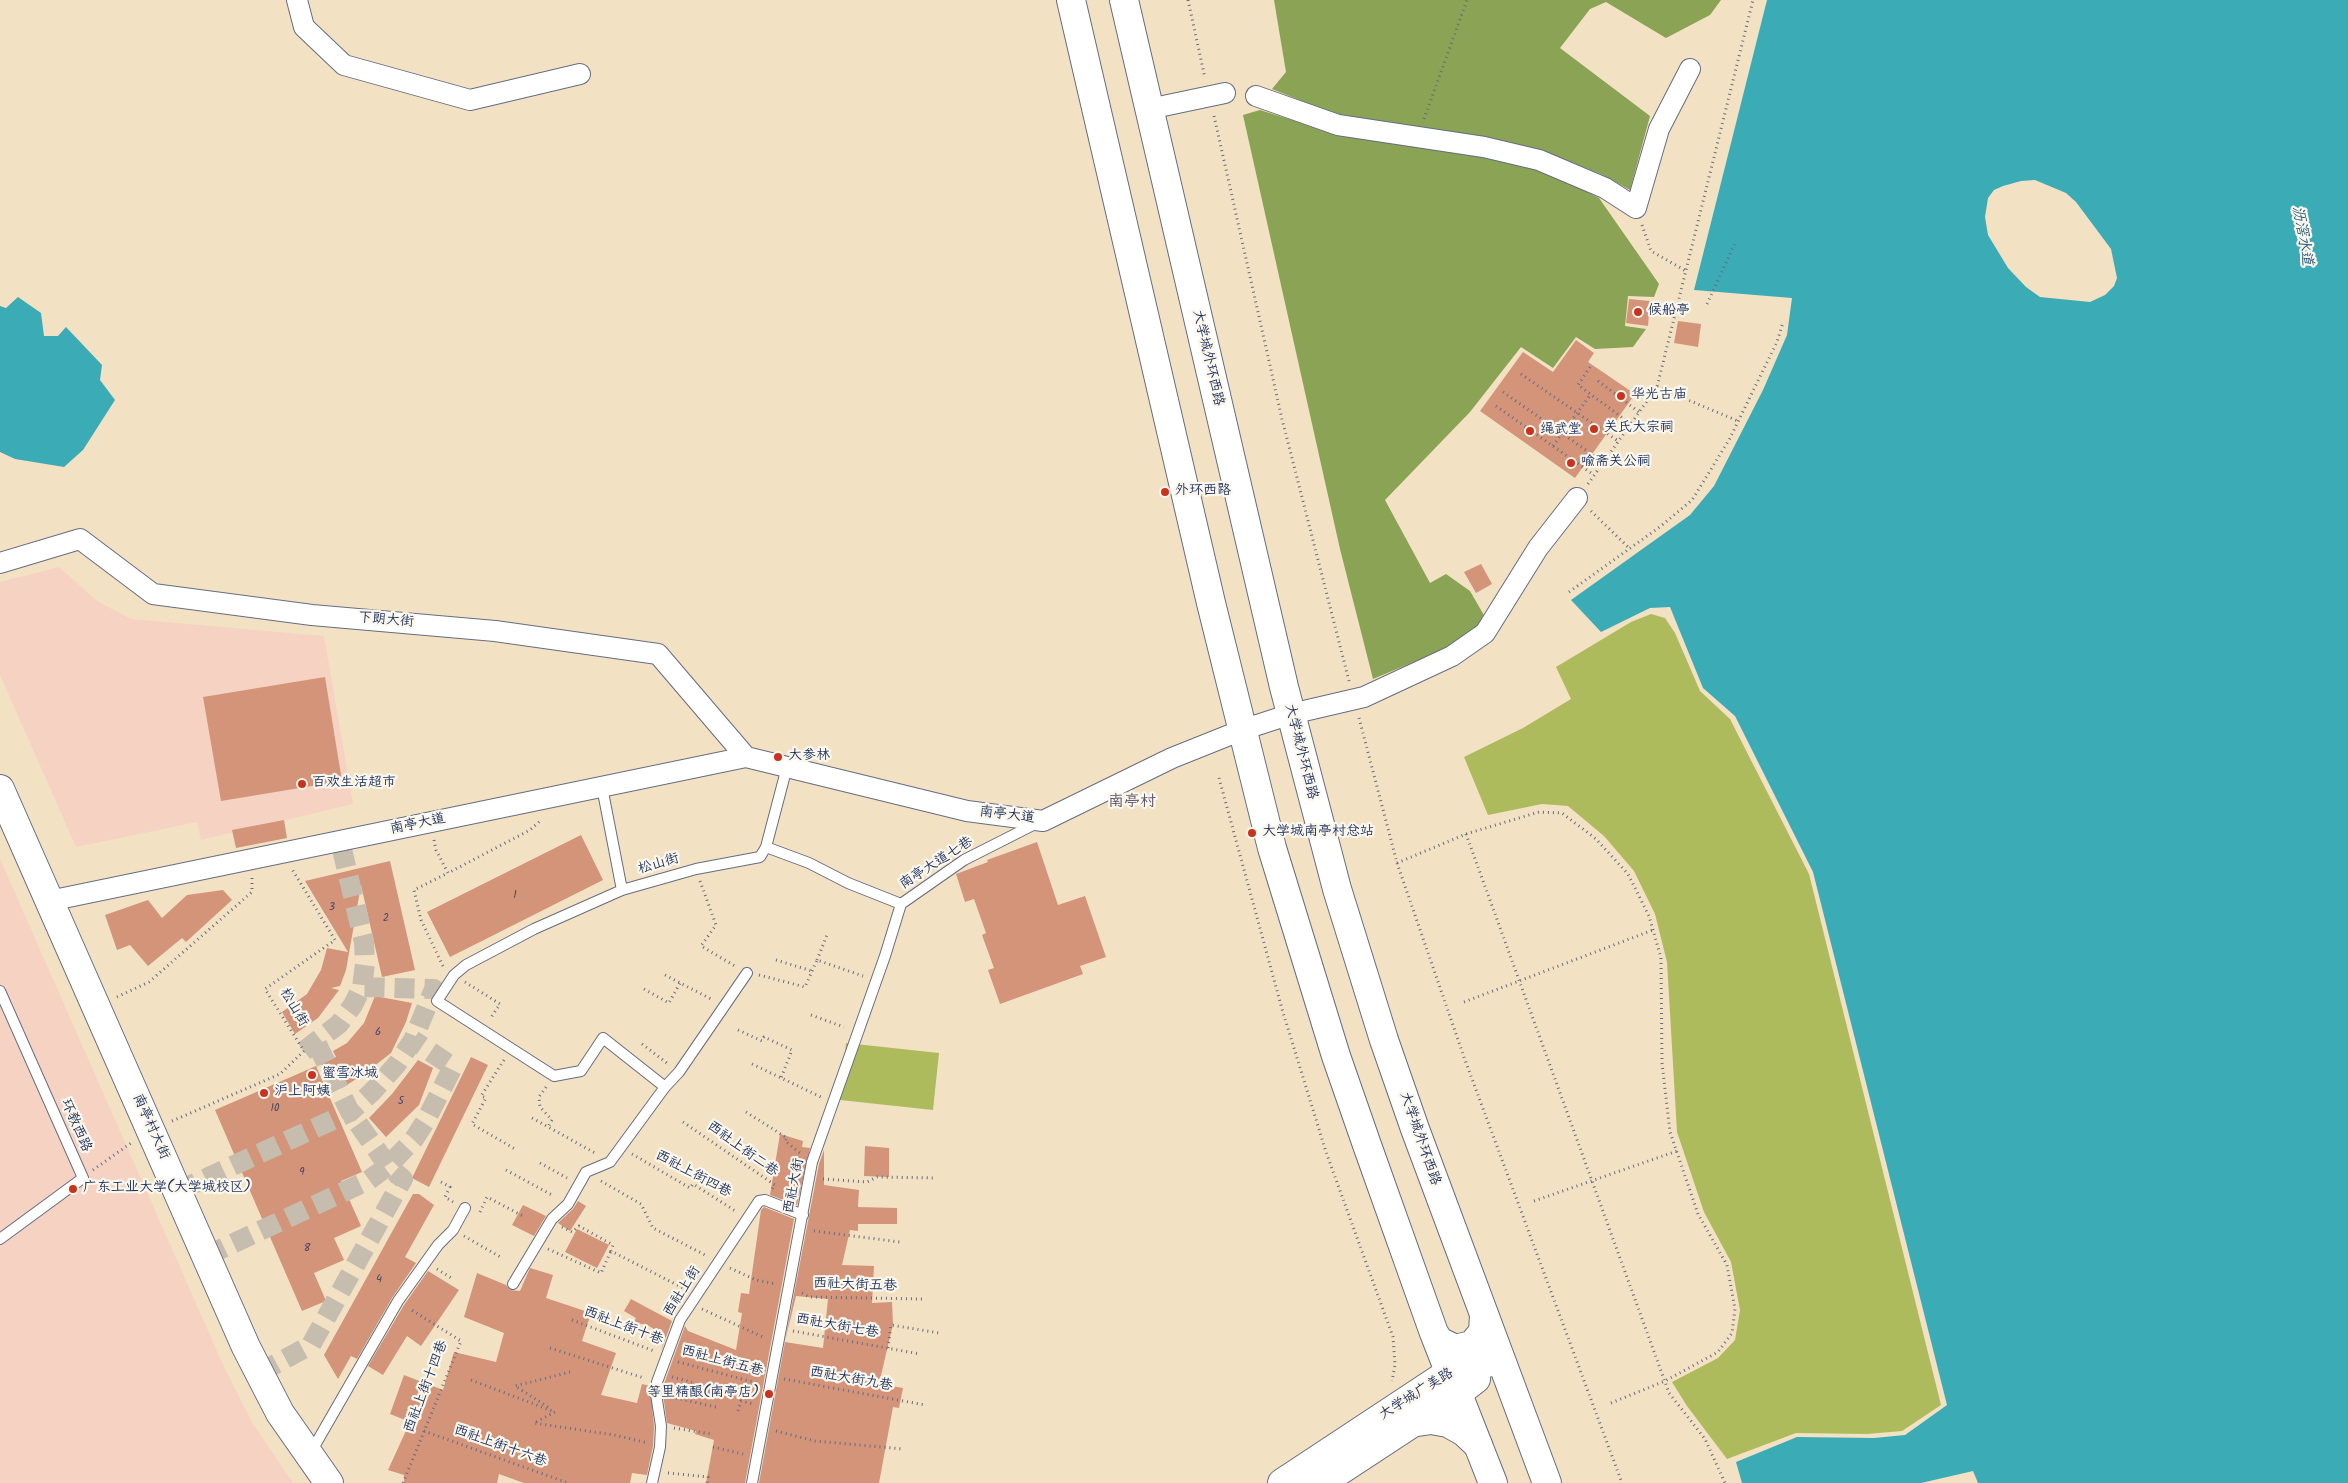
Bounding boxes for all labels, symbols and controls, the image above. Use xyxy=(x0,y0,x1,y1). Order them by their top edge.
water label: 沥滘水道 xyxy=(2287,205,2315,267)
place label: 候船亭 xyxy=(1648,304,1690,320)
marker: 候船亭 xyxy=(1632,306,1644,318)
street label: 大学城外环西路 xyxy=(1188,308,1226,408)
place label: 华光古庙 xyxy=(1631,388,1687,404)
marker: 华光古庙 xyxy=(1615,390,1627,402)
place label: 关氏大宗祠 xyxy=(1604,421,1674,437)
place label: 绳武堂 xyxy=(1540,423,1582,439)
marker: 关氏大宗祠 xyxy=(1588,423,1600,435)
marker: 绳武堂 xyxy=(1524,425,1536,437)
place label: 喻斋关公祠 xyxy=(1581,455,1651,471)
marker: 喻斋关公祠 xyxy=(1565,457,1577,469)
place label: 外环西路 xyxy=(1175,484,1231,500)
marker: 外环西路 xyxy=(1159,486,1171,498)
street label: 下朗大街 xyxy=(357,610,415,632)
street label: 大学城外环西路 xyxy=(1280,702,1320,802)
place label: 大参林 xyxy=(788,749,830,765)
marker: 大参林 xyxy=(772,751,784,763)
place label: 百欢生活超市 xyxy=(312,776,396,792)
marker: 百欢生活超市 xyxy=(296,778,308,790)
district label: 南亭村 xyxy=(1108,793,1156,813)
street label: 南亭大道 xyxy=(978,804,1036,828)
street label: 南亭大道 xyxy=(389,811,447,839)
place label: 大学城南亭村总站 xyxy=(1262,825,1374,841)
marker: 大学城南亭村总站 xyxy=(1246,827,1258,839)
street label: 南亭大道七巷 xyxy=(897,834,977,894)
street label: 松山街 xyxy=(636,851,682,879)
house number: 1 xyxy=(513,889,517,903)
house number: 3 xyxy=(329,901,335,915)
house number: 2 xyxy=(383,912,389,926)
street label: 松山街 xyxy=(275,986,311,1030)
house number: 6 xyxy=(375,1026,381,1040)
place label: 蜜雪冰城 xyxy=(322,1067,378,1083)
marker: 蜜雪冰城 xyxy=(306,1069,318,1081)
place label: 沪上阿姨 xyxy=(274,1085,330,1101)
marker: 沪上阿姨 xyxy=(258,1087,270,1099)
street label: 大学城外环西路 xyxy=(1395,1090,1443,1188)
street label: 南亭村大街 xyxy=(128,1092,172,1162)
house number: 5 xyxy=(398,1095,404,1109)
street label: 环教西路 xyxy=(56,1097,94,1155)
house number: 10 xyxy=(271,1102,279,1116)
street label: 西社上街二巷 xyxy=(703,1119,781,1181)
street label: 西社上街四巷 xyxy=(652,1148,734,1202)
street label: 西社大街 xyxy=(781,1157,809,1215)
house number: 9 xyxy=(299,1166,305,1180)
place label: 广东工业大学(大学城校区) xyxy=(83,1181,251,1197)
marker: 广东工业大学(大学城校区) xyxy=(67,1183,79,1195)
house number: 8 xyxy=(304,1242,310,1256)
street label: 西社上街 xyxy=(661,1264,705,1320)
house number: 4 xyxy=(376,1273,382,1287)
street label: 西社大街五巷 xyxy=(813,1276,897,1296)
street label: 西社上街十巷 xyxy=(581,1304,665,1350)
street label: 西社大街七巷 xyxy=(794,1311,880,1343)
street label: 西社上街十四巷 xyxy=(402,1338,452,1436)
street label: 西社上街五巷 xyxy=(679,1343,765,1381)
street label: 西社大街九巷 xyxy=(808,1364,894,1396)
street label: 大学城广美路 xyxy=(1377,1366,1457,1424)
place label: 等里精酿(南亭店) xyxy=(647,1386,759,1402)
marker: 等里精酿(南亭店) xyxy=(763,1388,775,1400)
street label: 西社上街十六巷 xyxy=(451,1422,549,1472)

